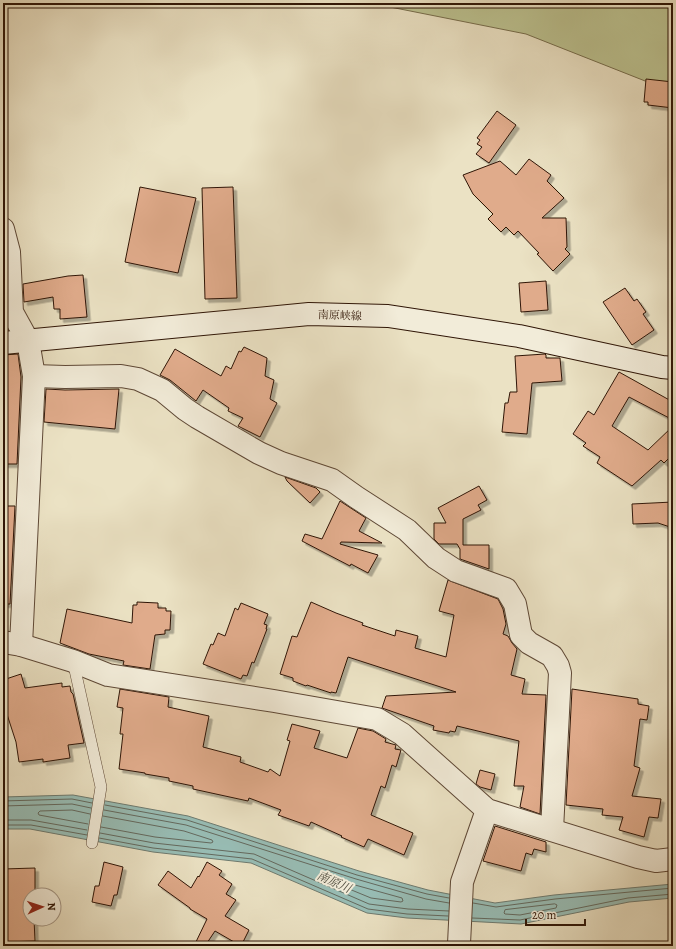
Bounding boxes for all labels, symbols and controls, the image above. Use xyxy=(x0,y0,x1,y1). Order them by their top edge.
street label: 南原峡線 xyxy=(318,307,362,324)
water label: 南原川 xyxy=(314,867,356,897)
north arrow xyxy=(22,887,62,927)
scale bar xyxy=(526,901,585,927)
text: N xyxy=(44,902,59,911)
text: 20 m xyxy=(532,907,556,923)

